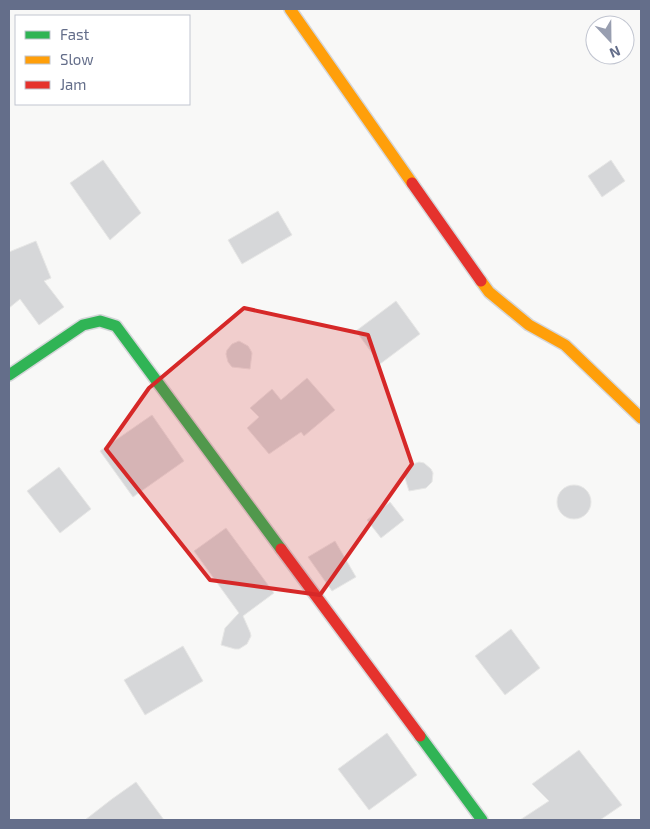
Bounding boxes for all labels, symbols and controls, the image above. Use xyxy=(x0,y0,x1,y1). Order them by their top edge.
legend xyxy=(15,15,190,105)
north arrow xyxy=(585,15,635,65)
text: Fast xyxy=(60,25,90,43)
text: N xyxy=(607,43,623,62)
text: Slow xyxy=(60,50,94,68)
text: Jam xyxy=(60,75,86,93)

